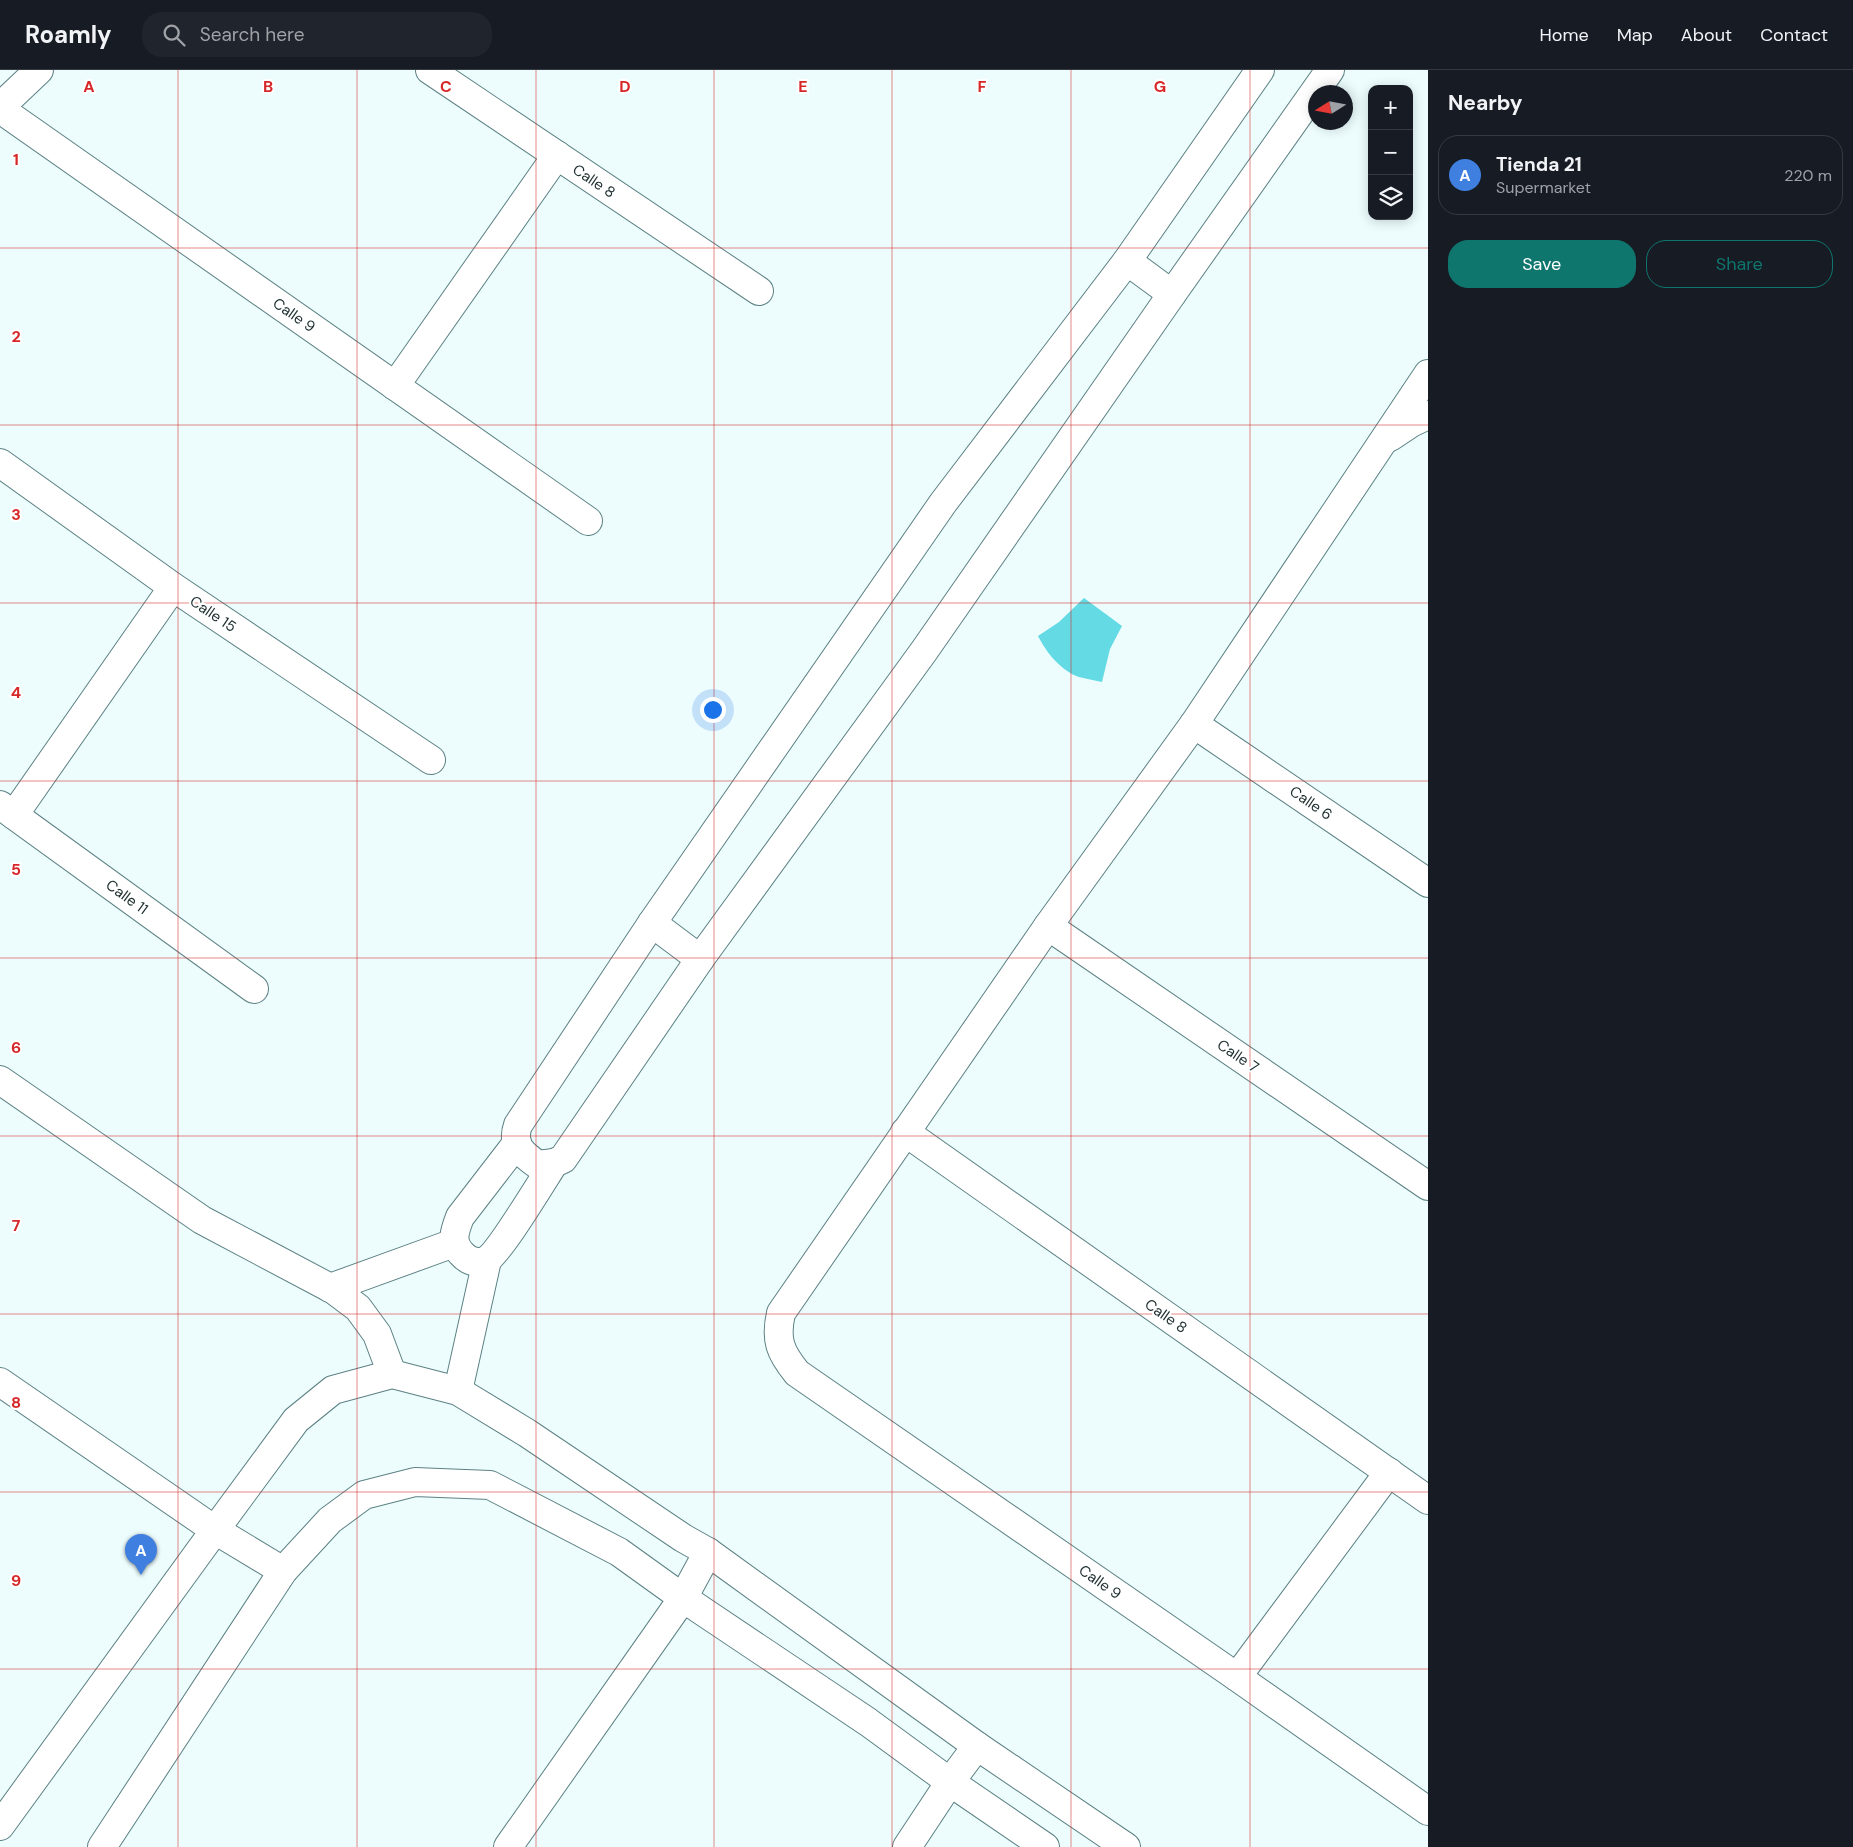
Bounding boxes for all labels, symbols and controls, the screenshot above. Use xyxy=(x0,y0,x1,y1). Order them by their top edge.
search box xyxy=(142,12,492,57)
text: Roamly xyxy=(25,19,112,50)
icon: search xyxy=(160,21,188,49)
text: Search here xyxy=(200,22,304,47)
text: Home xyxy=(1539,23,1589,47)
text: Map xyxy=(1617,23,1653,47)
text: About xyxy=(1681,23,1732,47)
text: Contact xyxy=(1760,23,1828,47)
text: A xyxy=(83,76,95,97)
text: B xyxy=(263,76,273,97)
text: C xyxy=(440,76,452,97)
text: D xyxy=(619,76,631,97)
text: E xyxy=(798,76,808,97)
text: F xyxy=(978,76,987,97)
text: G xyxy=(1154,76,1166,97)
north arrow xyxy=(1308,85,1353,130)
map controls xyxy=(1368,85,1413,220)
button: + xyxy=(1368,85,1413,130)
text: Nearby xyxy=(1448,89,1522,117)
button: − xyxy=(1368,130,1413,175)
text: 1 xyxy=(13,149,19,170)
text: Tienda 21 xyxy=(1496,152,1582,177)
street label: Calle 8 xyxy=(569,159,619,203)
text: A xyxy=(1459,165,1471,186)
text: 220 m xyxy=(1784,165,1832,186)
button: layers xyxy=(1368,175,1413,220)
text: Supermarket xyxy=(1496,177,1591,198)
button: Save xyxy=(1448,240,1636,288)
button: Share xyxy=(1646,240,1833,288)
street label: Calle 9 xyxy=(269,293,319,337)
text: 2 xyxy=(11,326,21,347)
text: 3 xyxy=(11,504,21,525)
street label: Calle 15 xyxy=(186,591,240,637)
text: 4 xyxy=(11,682,21,703)
your location xyxy=(700,697,726,723)
street label: Calle 6 xyxy=(1286,781,1336,825)
text: 5 xyxy=(11,859,21,880)
street label: Calle 11 xyxy=(102,875,152,919)
street label: Calle 7 xyxy=(1213,1035,1263,1077)
text: 6 xyxy=(11,1037,21,1058)
text: 7 xyxy=(12,1215,21,1236)
street label: Calle 8 xyxy=(1141,1294,1191,1338)
text: 8 xyxy=(11,1392,21,1413)
pin: A xyxy=(125,1534,157,1575)
street label: Calle 9 xyxy=(1075,1560,1125,1604)
text: 9 xyxy=(11,1570,21,1591)

